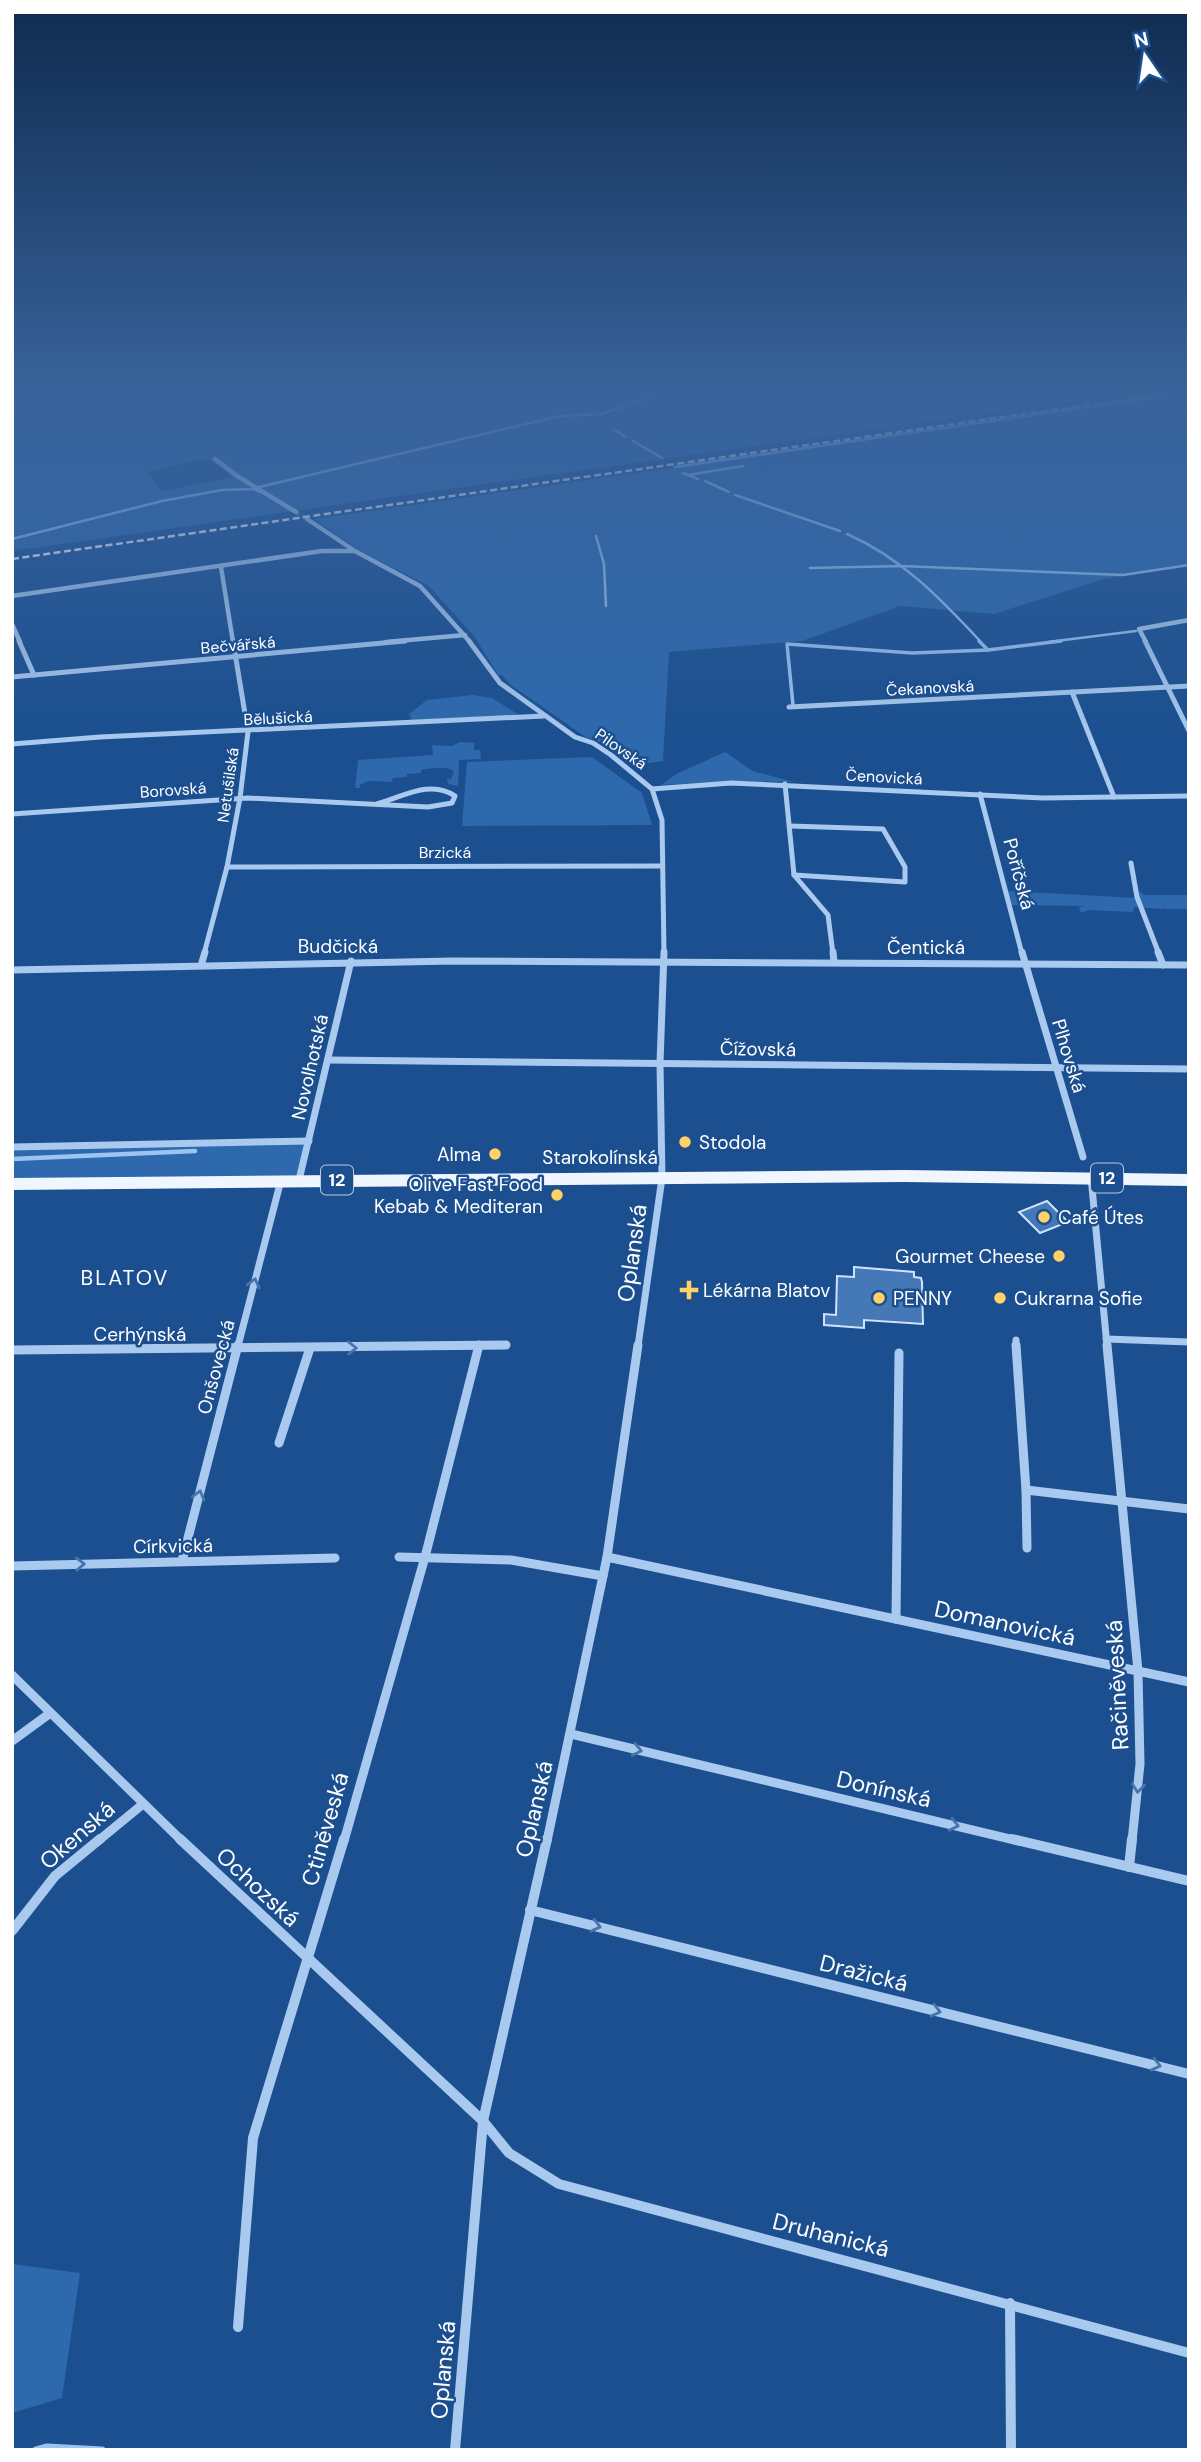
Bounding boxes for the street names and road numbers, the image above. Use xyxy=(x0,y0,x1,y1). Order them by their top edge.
street label: Bečvářská xyxy=(200,631,276,659)
street label: Čekanovská xyxy=(885,675,975,701)
street label: Bělušická xyxy=(243,706,313,730)
street label: Pilovská xyxy=(591,724,651,774)
street label: Netušilská xyxy=(212,746,244,824)
street label: Čenovická xyxy=(845,765,923,789)
street label: Borovská xyxy=(139,777,207,803)
street label: Poříčská xyxy=(997,835,1041,913)
street label: Brzická xyxy=(419,842,471,863)
street label: Budčická xyxy=(298,934,378,959)
street label: Čentická xyxy=(887,935,965,960)
street label: Novolhotská xyxy=(286,1012,334,1122)
street label: Plhovská xyxy=(1046,1016,1092,1096)
street label: Čížovská xyxy=(720,1036,796,1062)
street label: Starokolínská xyxy=(542,1145,658,1170)
road number: 12 xyxy=(1091,1163,1123,1192)
road number: 12 xyxy=(321,1166,353,1195)
street label: Oplanská xyxy=(610,1202,654,1304)
street label: Onšovecká xyxy=(191,1317,241,1417)
street label: Cerhýnská xyxy=(94,1322,186,1347)
street label: Církvická xyxy=(133,1533,213,1559)
street label: Domanovická xyxy=(932,1593,1078,1653)
street label: Račiněveská xyxy=(1099,1619,1135,1751)
street label: Oplanská xyxy=(508,1758,560,1860)
street label: Donínská xyxy=(834,1764,934,1814)
street label: Ctiněveská xyxy=(294,1769,356,1889)
street label: Okenská xyxy=(33,1794,121,1876)
street label: Ochozská xyxy=(210,1841,306,1933)
street label: Dražická xyxy=(817,1948,911,1998)
street label: Druhanická xyxy=(770,2206,892,2264)
street label: Oplanská xyxy=(424,2320,462,2420)

